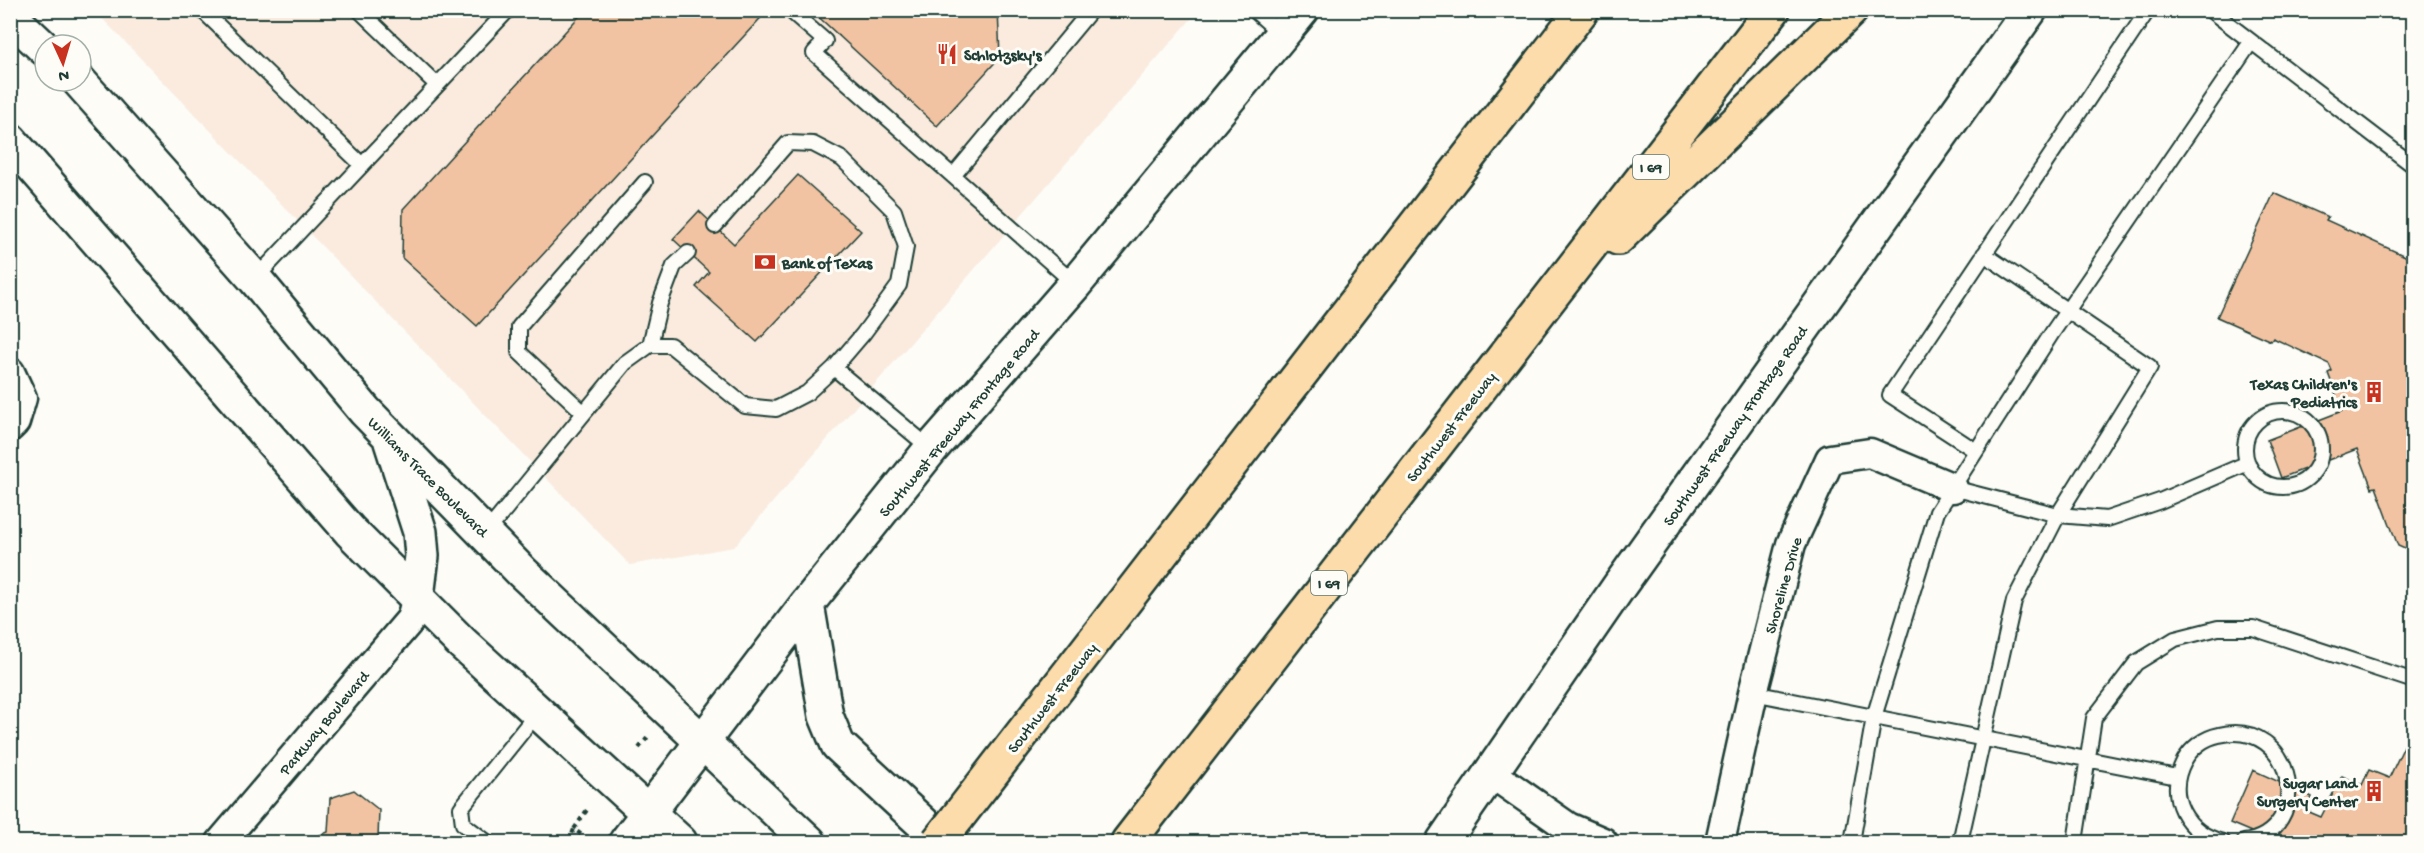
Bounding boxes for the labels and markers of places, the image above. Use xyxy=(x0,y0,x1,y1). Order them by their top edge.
restaurant icon: Schlotzsky's xyxy=(935,42,959,66)
place label: Schlotzsky's xyxy=(964,48,1043,67)
bank icon: Bank of Texas xyxy=(753,250,777,274)
place label: Bank of Texas xyxy=(781,255,873,275)
place label: Texas Children's Pediatrics xyxy=(2249,377,2358,414)
building icon: Texas Children's Pediatrics xyxy=(2362,380,2386,404)
place label: Sugar Land Surgery Center xyxy=(2257,776,2359,813)
building icon: Sugar Land Surgery Center xyxy=(2362,779,2386,803)

